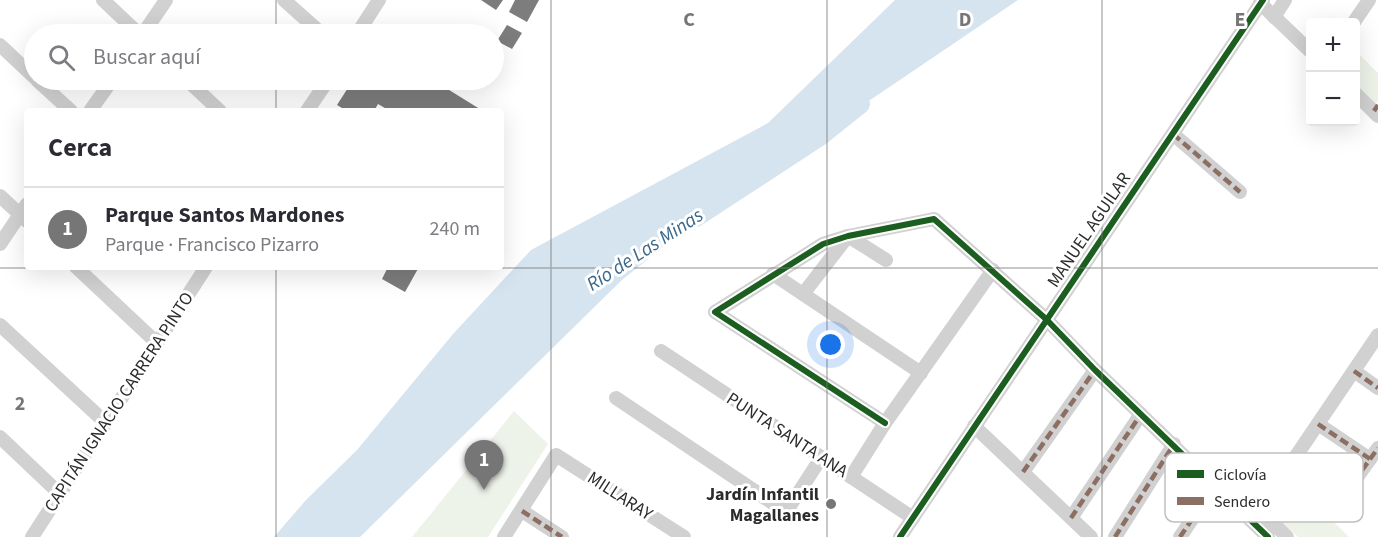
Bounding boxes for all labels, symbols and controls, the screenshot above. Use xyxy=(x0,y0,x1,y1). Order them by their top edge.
text: C xyxy=(683,6,695,34)
text: D xyxy=(959,6,971,34)
text: E xyxy=(1235,6,1245,34)
map controls xyxy=(1306,18,1360,126)
button: + xyxy=(1306,18,1360,72)
search box xyxy=(24,24,504,90)
icon: search xyxy=(45,41,78,74)
text: Buscar aquí xyxy=(93,41,201,73)
button: − xyxy=(1306,72,1360,126)
text: Cerca xyxy=(48,129,112,166)
street label: MANUEL AGUILAR xyxy=(1041,168,1137,292)
text: Parque Santos Mardones xyxy=(105,199,345,231)
water label: Río de Las Minas xyxy=(581,202,709,298)
text: 1 xyxy=(62,215,73,243)
text: 240 m xyxy=(430,215,480,243)
text: Parque · Francisco Pizarro xyxy=(105,231,319,259)
street label: CAPITÁN IGNACIO CARRERA PINTO xyxy=(38,287,200,517)
your location xyxy=(816,330,845,359)
street label: PUNTA SANTA ANA xyxy=(721,386,853,484)
text: 2 xyxy=(15,390,25,418)
pin: 1 xyxy=(464,440,504,490)
legend xyxy=(1165,453,1363,522)
text: Ciclovía xyxy=(1214,464,1267,486)
street label: MILLARAY xyxy=(582,466,658,527)
place label: Jardín Infantil Magallanes xyxy=(706,482,819,528)
text: Sendero xyxy=(1214,491,1270,513)
marker: Jardín Infantil Magallanes xyxy=(824,497,838,511)

